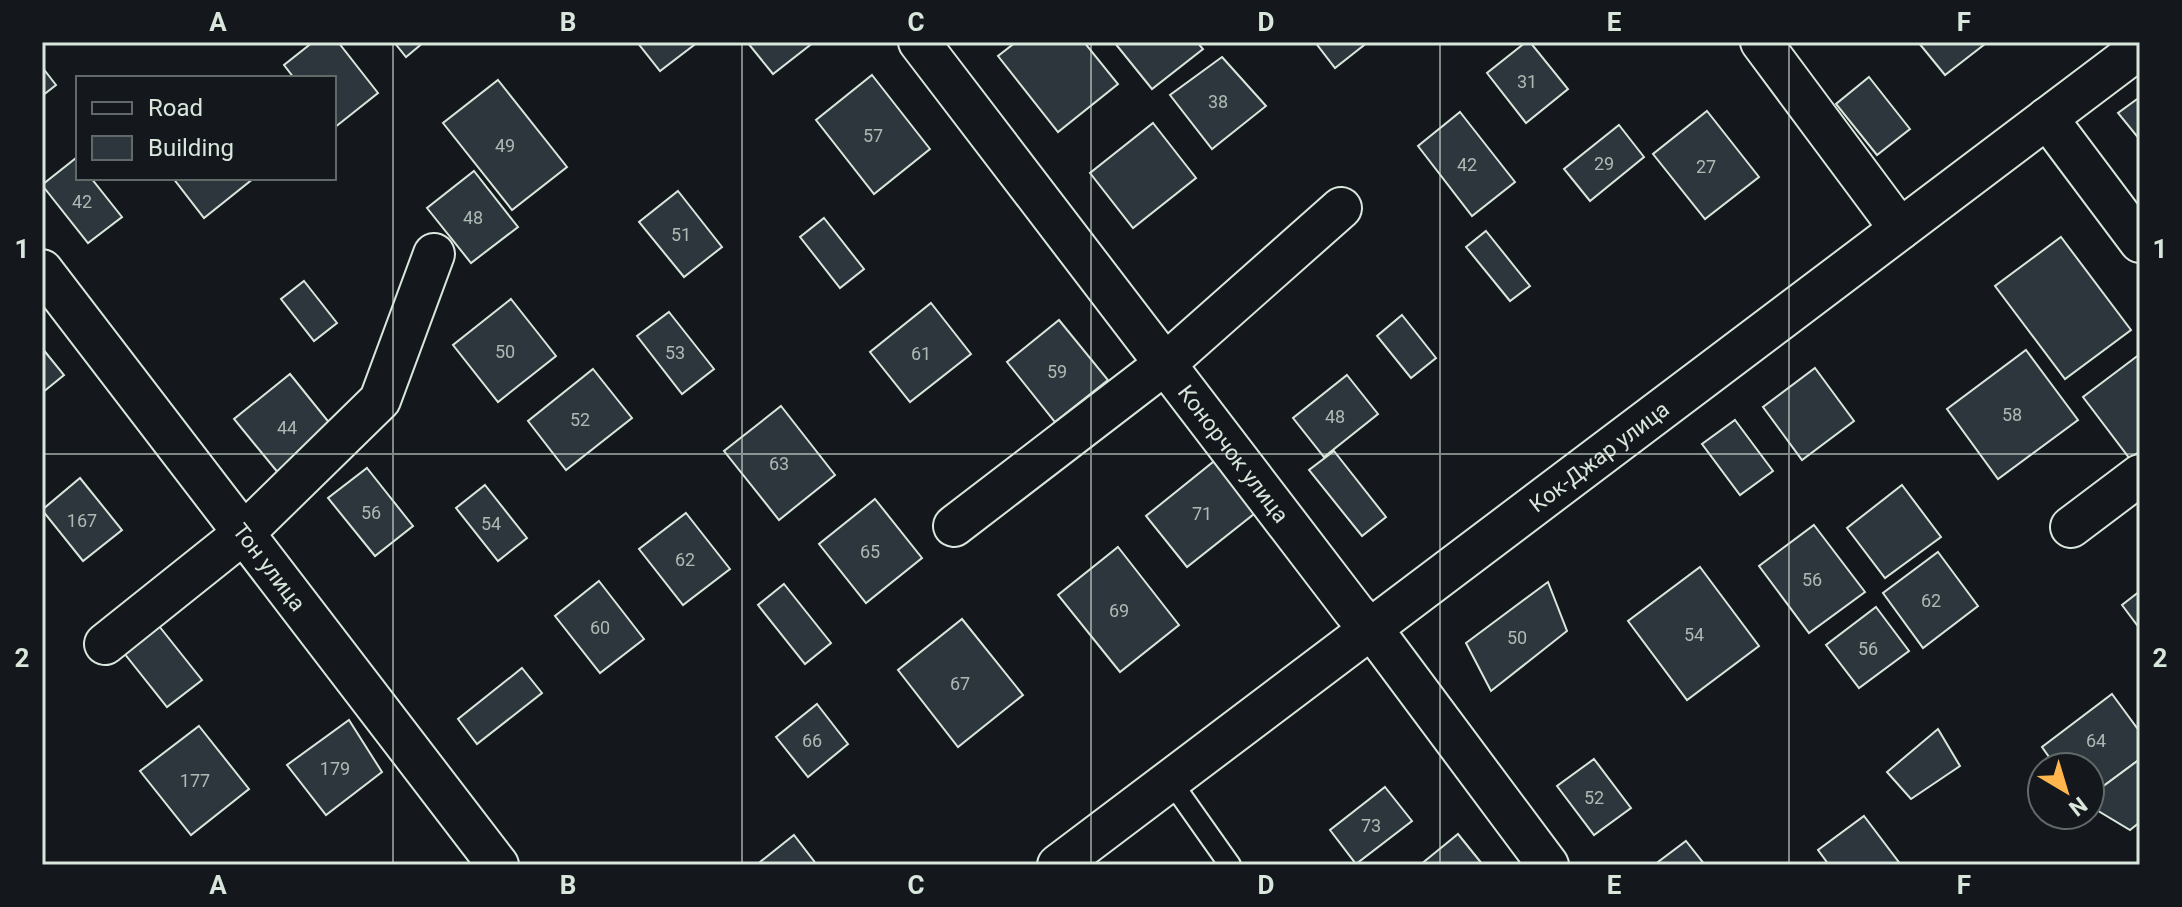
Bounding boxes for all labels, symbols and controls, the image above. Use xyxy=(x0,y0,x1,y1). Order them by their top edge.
text: A xyxy=(209,7,227,37)
text: B xyxy=(560,7,576,37)
text: C xyxy=(907,7,925,37)
text: D xyxy=(1258,7,1274,37)
text: E xyxy=(1607,7,1622,37)
text: F xyxy=(1957,7,1971,37)
house number: 31 xyxy=(1517,71,1537,92)
legend xyxy=(76,76,336,180)
house number: 38 xyxy=(1208,91,1228,112)
text: Road xyxy=(148,94,203,122)
house number: 57 xyxy=(863,125,883,146)
text: Building xyxy=(148,134,234,162)
house number: 49 xyxy=(495,135,515,156)
house number: 29 xyxy=(1594,153,1614,174)
house number: 42 xyxy=(1457,154,1477,175)
house number: 27 xyxy=(1696,156,1716,177)
house number: 42 xyxy=(72,191,92,212)
house number: 48 xyxy=(463,207,483,228)
house number: 51 xyxy=(671,224,691,245)
text: 1 xyxy=(15,234,29,264)
text: 1 xyxy=(2153,234,2167,264)
house number: 50 xyxy=(495,341,515,362)
house number: 53 xyxy=(665,342,685,363)
house number: 61 xyxy=(911,343,931,364)
house number: 59 xyxy=(1047,361,1067,382)
street label: Конорчок улица xyxy=(1173,380,1294,527)
street label: Кок-Джар улица xyxy=(1525,396,1674,517)
house number: 58 xyxy=(2002,404,2022,425)
house number: 48 xyxy=(1325,406,1345,427)
house number: 52 xyxy=(570,409,590,430)
house number: 44 xyxy=(277,417,297,438)
house number: 63 xyxy=(769,453,789,474)
house number: 56 xyxy=(361,502,381,523)
house number: 71 xyxy=(1192,503,1212,524)
house number: 167 xyxy=(67,510,97,531)
house number: 54 xyxy=(481,513,501,534)
street label: Тон улица xyxy=(228,518,311,615)
house number: 65 xyxy=(860,541,880,562)
house number: 62 xyxy=(675,549,695,570)
house number: 56 xyxy=(1802,569,1822,590)
house number: 62 xyxy=(1921,590,1941,611)
house number: 69 xyxy=(1109,600,1129,621)
house number: 60 xyxy=(590,617,610,638)
house number: 54 xyxy=(1684,624,1704,645)
house number: 50 xyxy=(1507,627,1527,648)
house number: 56 xyxy=(1858,638,1878,659)
text: 2 xyxy=(15,643,29,673)
text: 2 xyxy=(2153,643,2167,673)
house number: 67 xyxy=(950,673,970,694)
house number: 66 xyxy=(802,730,822,751)
house number: 64 xyxy=(2086,730,2106,751)
north arrow xyxy=(2026,751,2106,831)
house number: 179 xyxy=(320,758,350,779)
house number: 177 xyxy=(180,770,210,791)
house number: 52 xyxy=(1584,787,1604,808)
text: N xyxy=(2064,792,2092,821)
house number: 73 xyxy=(1361,815,1381,836)
text: A xyxy=(209,870,227,900)
text: B xyxy=(560,870,576,900)
text: C xyxy=(907,870,925,900)
text: D xyxy=(1258,870,1274,900)
text: E xyxy=(1607,870,1622,900)
text: F xyxy=(1957,870,1971,900)

